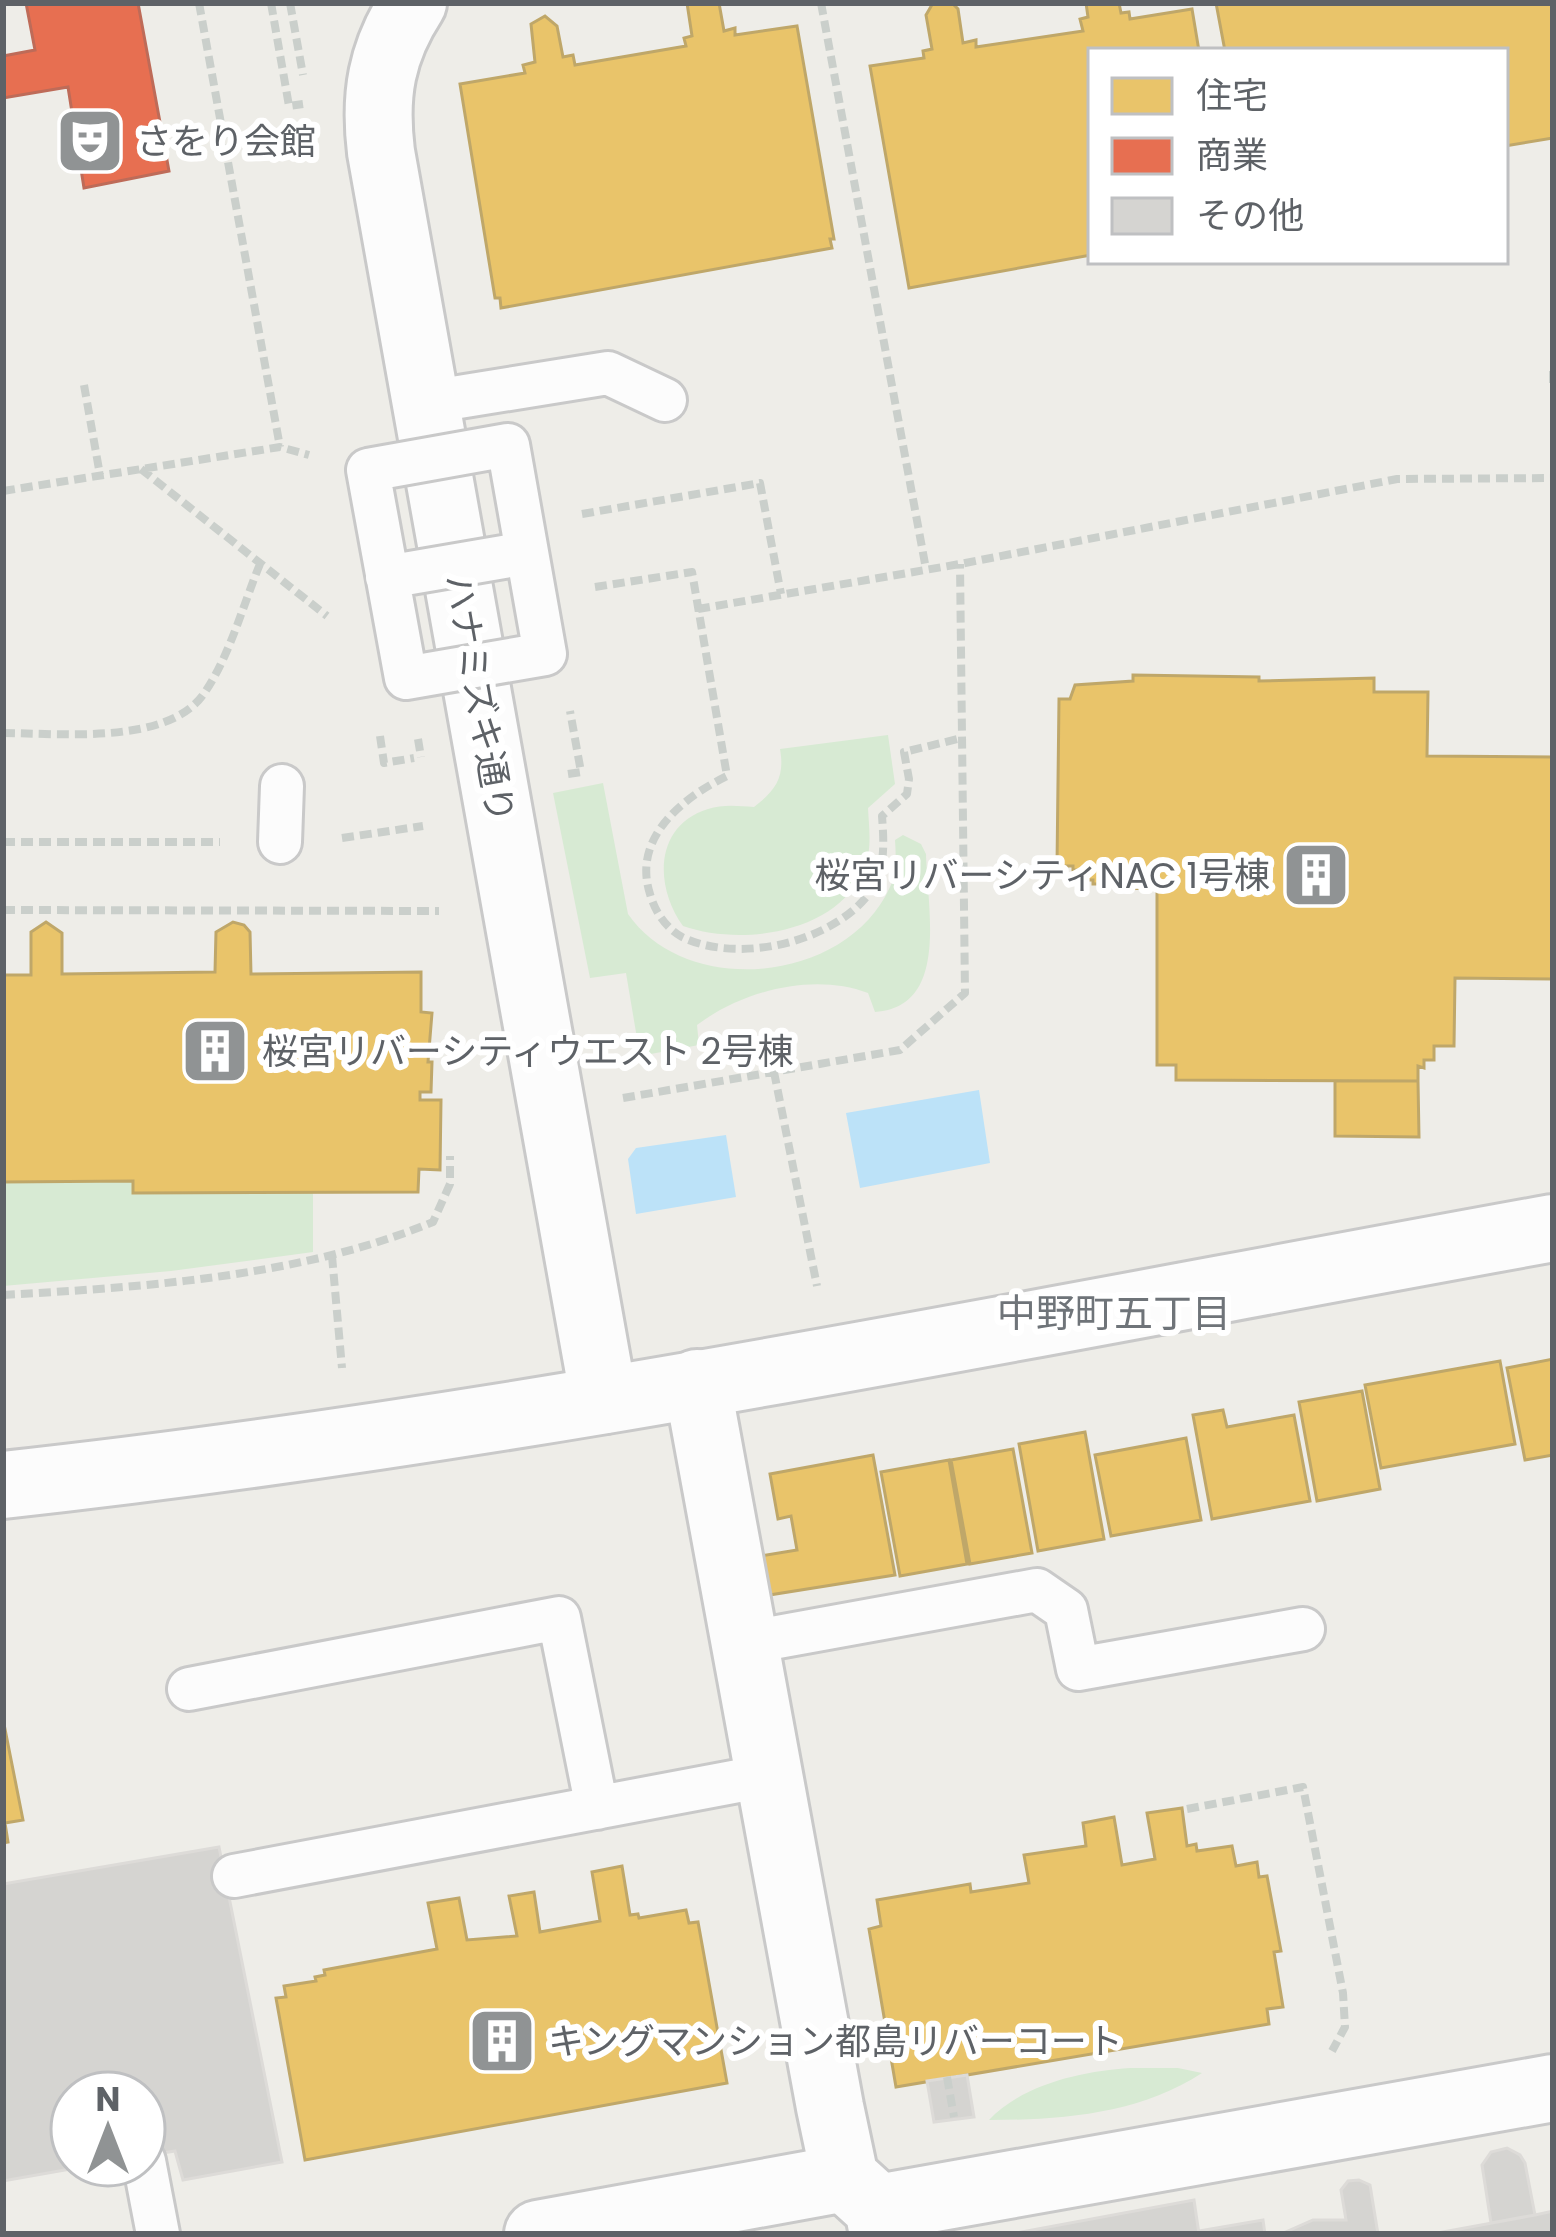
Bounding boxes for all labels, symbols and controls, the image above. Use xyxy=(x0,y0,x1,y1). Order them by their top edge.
legend xyxy=(1088,48,1508,264)
text: 住宅 xyxy=(1196,70,1268,121)
theatre icon: さをり会館 xyxy=(55,106,125,176)
place label: さをり会館 xyxy=(136,116,316,167)
text: 商業 xyxy=(1196,130,1268,181)
text: その他 xyxy=(1196,190,1304,241)
street label: ハナミズキ通り xyxy=(433,570,527,827)
building icon: 桜宮リバーシティNAC 1号棟 xyxy=(1281,840,1351,910)
place label: 桜宮リバーシティNAC 1号棟 xyxy=(814,850,1270,901)
building icon: 桜宮リバーシティウエスト 2号棟 xyxy=(180,1016,250,1086)
place label: 桜宮リバーシティウエスト 2号棟 xyxy=(262,1026,793,1077)
district label: 中野町五丁目 xyxy=(997,1286,1231,1341)
building icon: キングマンション都島リバーコート xyxy=(467,2006,537,2076)
place label: キングマンション都島リバーコート xyxy=(548,2016,1123,2067)
north arrow xyxy=(48,2069,168,2189)
text: N xyxy=(96,2076,120,2123)

